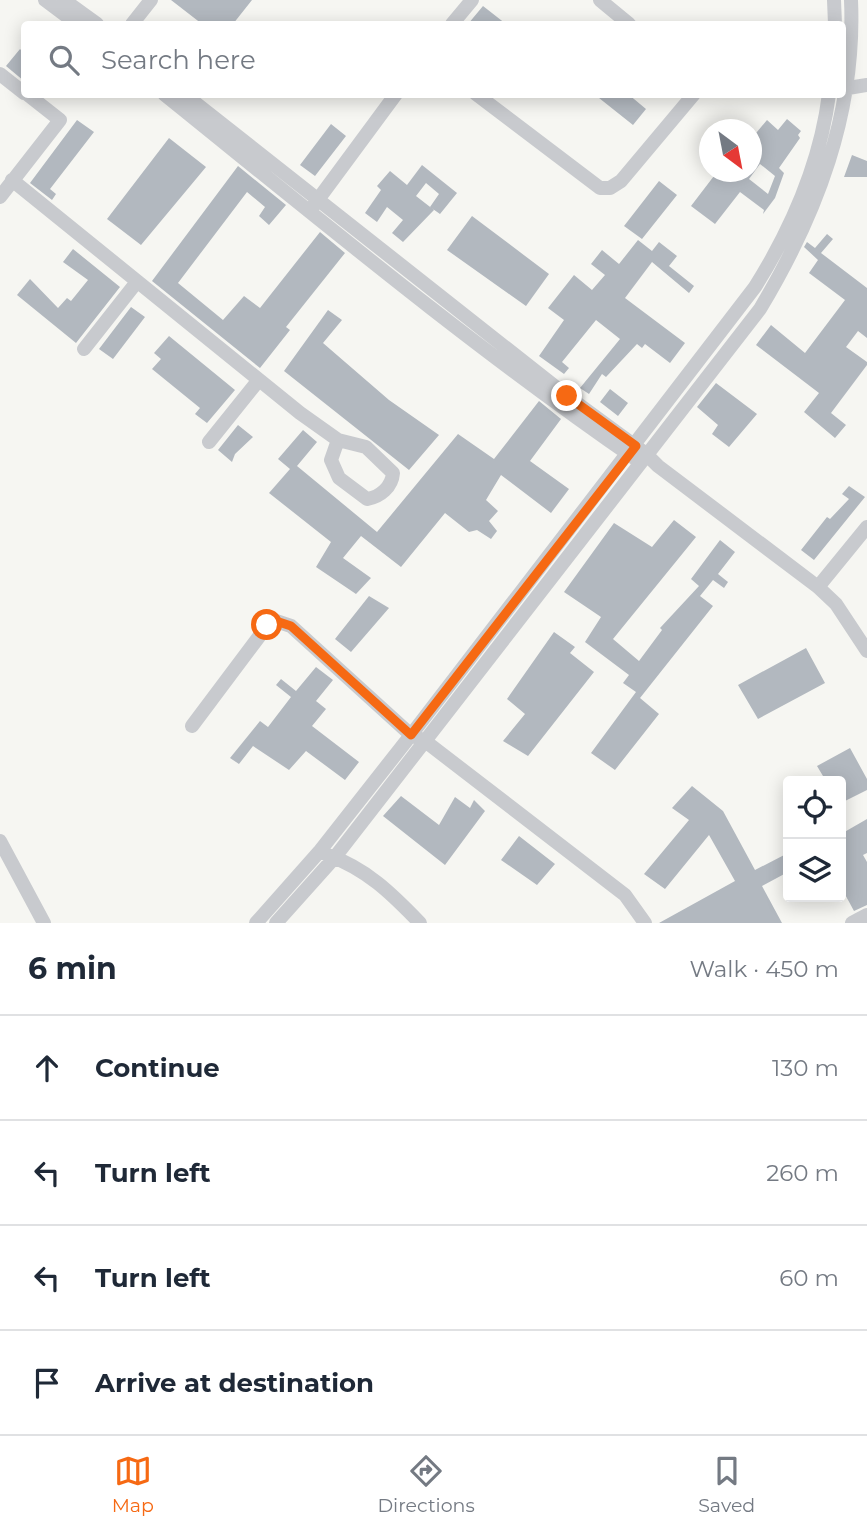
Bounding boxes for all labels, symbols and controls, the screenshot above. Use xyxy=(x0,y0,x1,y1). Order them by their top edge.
search box xyxy=(21,21,846,98)
icon: search xyxy=(45,41,83,79)
text: Search here xyxy=(101,44,256,76)
north arrow xyxy=(699,119,762,182)
route end xyxy=(551,380,582,411)
route start xyxy=(251,609,282,640)
map controls xyxy=(783,776,846,902)
button: locate xyxy=(783,776,846,839)
button: layers xyxy=(783,839,846,902)
text: 6 min xyxy=(28,950,117,987)
text: Walk · 450 m xyxy=(690,955,839,983)
icon: ahead xyxy=(28,1049,66,1087)
text: Continue xyxy=(95,1052,220,1084)
text: 130 m xyxy=(772,1054,839,1082)
icon: left xyxy=(28,1154,66,1192)
text: Turn left xyxy=(95,1157,211,1189)
text: 260 m xyxy=(766,1159,839,1187)
icon: left xyxy=(28,1259,66,1297)
text: Turn left xyxy=(95,1262,211,1294)
text: 60 m xyxy=(779,1264,839,1292)
icon: arrive xyxy=(28,1364,66,1402)
text: Arrive at destination xyxy=(95,1367,374,1399)
tab: Map xyxy=(112,1452,154,1517)
tab: Directions xyxy=(377,1452,475,1517)
tab: Saved xyxy=(698,1452,755,1517)

